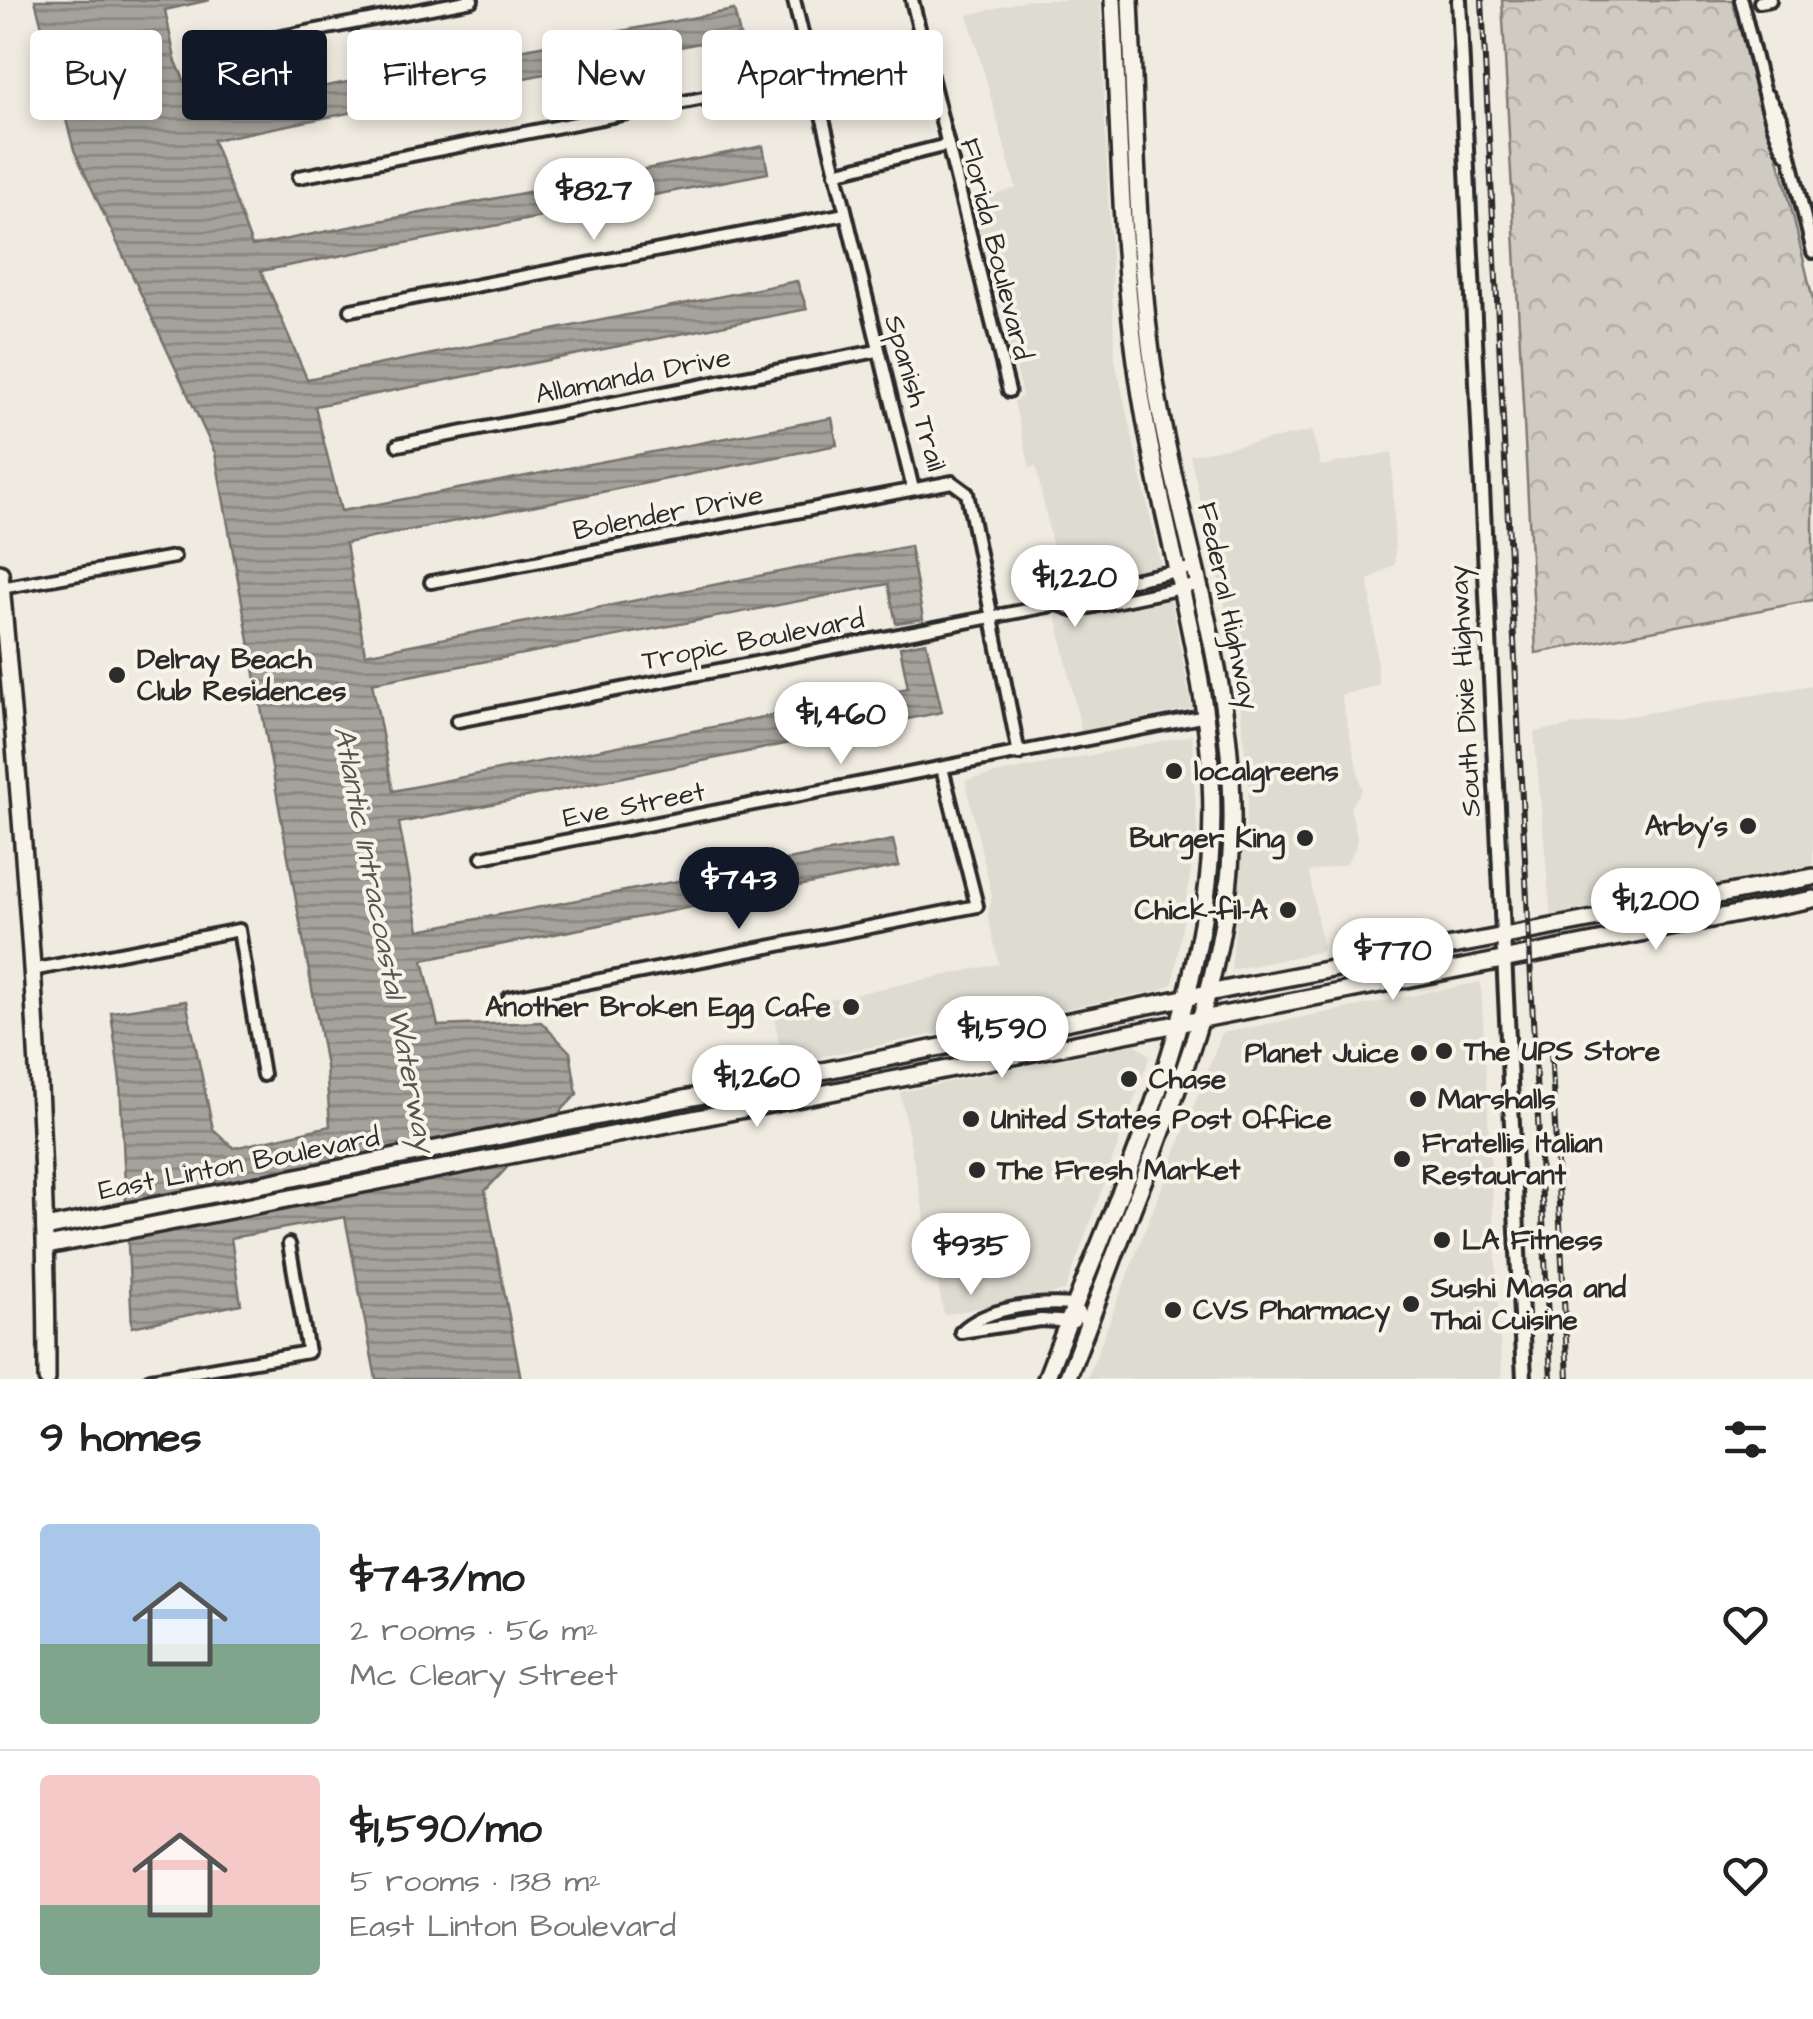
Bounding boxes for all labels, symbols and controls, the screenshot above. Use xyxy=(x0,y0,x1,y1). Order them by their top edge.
chip: Buy xyxy=(30,30,162,120)
chip: Rent xyxy=(182,30,327,120)
chip: Filters xyxy=(347,30,522,120)
chip: New xyxy=(542,30,682,120)
chip: Apartment xyxy=(702,30,943,120)
street label: Florida Boulevard xyxy=(950,134,1042,364)
pin: $827 xyxy=(535,158,653,243)
text: $827 xyxy=(556,168,632,213)
street label: Spanish Trail xyxy=(874,310,956,476)
street label: Allamanda Drive xyxy=(532,338,734,414)
street label: Bolender Drive xyxy=(570,475,766,551)
street label: Federal Highway xyxy=(1185,499,1269,714)
pin: $1,220 xyxy=(994,545,1156,630)
text: $1,220 xyxy=(1033,555,1117,600)
street label: South Dixie Highway xyxy=(1439,564,1493,818)
street label: Tropic Boulevard xyxy=(639,599,867,681)
place label: Delray Beach Club Residences xyxy=(137,640,346,711)
marker: Delray Beach Club Residences xyxy=(106,664,128,686)
pin: $1,460 xyxy=(760,682,922,767)
text: $1,460 xyxy=(796,692,886,737)
water label: Atlantic Intracoastal Waterway xyxy=(321,723,447,1159)
place label: localgreens xyxy=(1194,752,1339,793)
marker: localgreens xyxy=(1163,760,1185,782)
street label: Eve Street xyxy=(560,772,709,838)
place label: Arby's xyxy=(1645,807,1728,849)
marker: Arby's xyxy=(1737,815,1759,837)
place label: Burger King xyxy=(1130,819,1286,860)
marker: Burger King xyxy=(1294,827,1316,849)
pin: $743 xyxy=(680,847,798,932)
text: $743 xyxy=(701,857,777,902)
pin: $1,200 xyxy=(1575,868,1737,953)
text: $1,200 xyxy=(1613,878,1699,923)
place label: Chick-fil-A xyxy=(1135,891,1269,930)
marker: Chick-fil-A xyxy=(1277,899,1299,921)
pin: $770 xyxy=(1334,918,1452,1003)
text: $770 xyxy=(1354,928,1432,973)
place label: Another Broken Egg Cafe xyxy=(485,988,831,1029)
marker: Another Broken Egg Cafe xyxy=(840,996,862,1018)
pin: $1,590 xyxy=(921,996,1083,1081)
text: $1,590 xyxy=(958,1006,1046,1051)
place label: The UPS Store xyxy=(1463,1032,1660,1071)
place label: Planet Juice xyxy=(1245,1034,1399,1073)
marker: The UPS Store xyxy=(1433,1040,1455,1062)
marker: Planet Juice xyxy=(1408,1042,1430,1064)
pin: $1,260 xyxy=(676,1045,838,1130)
text: $1,260 xyxy=(714,1055,800,1100)
place label: Chase xyxy=(1149,1060,1226,1099)
marker: Chase xyxy=(1118,1068,1140,1090)
place label: Marshalls xyxy=(1438,1080,1556,1119)
marker: Marshalls xyxy=(1407,1088,1429,1110)
place label: United States Post Office xyxy=(991,1100,1332,1139)
marker: United States Post Office xyxy=(960,1108,982,1130)
street label: East Linton Boulevard xyxy=(95,1118,383,1210)
place label: Fratellis Italian Restaurant xyxy=(1422,1124,1603,1195)
marker: Fratellis Italian Restaurant xyxy=(1391,1148,1413,1170)
place label: The Fresh Market xyxy=(996,1151,1241,1190)
marker: The Fresh Market xyxy=(966,1159,988,1181)
pin: $935 xyxy=(912,1213,1030,1298)
place label: LA Fitness xyxy=(1462,1221,1603,1260)
text: $935 xyxy=(934,1223,1008,1268)
marker: LA Fitness xyxy=(1431,1229,1453,1251)
place label: Sushi Masa and Thai Cuisine xyxy=(1430,1269,1627,1340)
place label: CVS Pharmacy xyxy=(1193,1291,1391,1333)
marker: Sushi Masa and Thai Cuisine xyxy=(1400,1293,1422,1315)
marker: CVS Pharmacy xyxy=(1162,1299,1184,1321)
text: 9 homes xyxy=(40,1410,202,1468)
icon: filters xyxy=(1718,1412,1773,1467)
text: $743/mo xyxy=(350,1550,525,1608)
icon: home xyxy=(120,1564,240,1684)
icon: heart xyxy=(1718,1597,1773,1652)
text: 2 rooms · 56 m² xyxy=(350,1608,598,1653)
text: Mc Cleary Street xyxy=(350,1653,618,1698)
text: $1,590/mo xyxy=(350,1801,542,1859)
icon: home xyxy=(120,1815,240,1935)
icon: heart xyxy=(1718,1848,1773,1903)
text: 5 rooms · 138 m² xyxy=(350,1859,601,1904)
text: East Linton Boulevard xyxy=(350,1904,676,1949)

